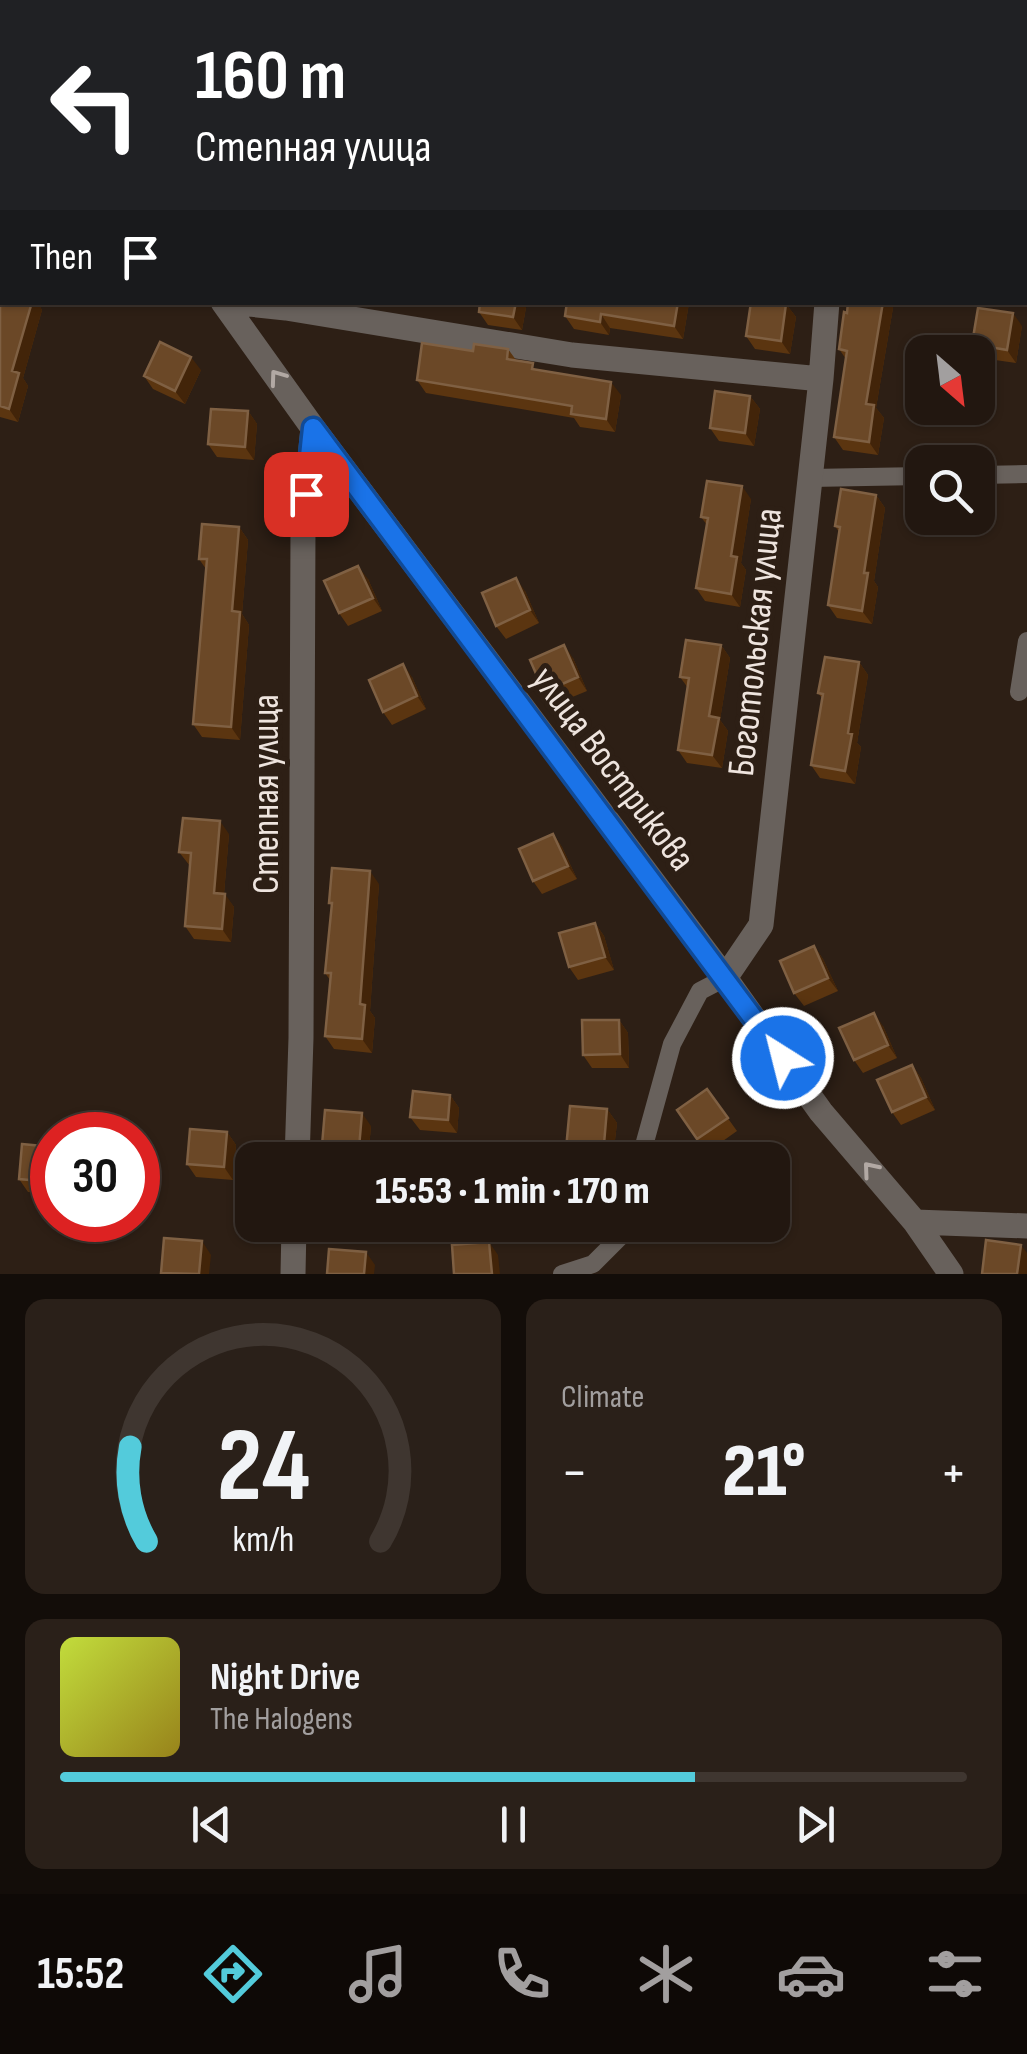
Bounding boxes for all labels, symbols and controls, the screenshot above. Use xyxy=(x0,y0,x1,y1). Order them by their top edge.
text: 160 m xyxy=(195,35,346,119)
icon: left xyxy=(30,40,160,170)
text: Степная улица xyxy=(195,120,432,175)
icon: arrive xyxy=(113,230,168,285)
text: Then xyxy=(30,235,93,280)
north arrow xyxy=(905,335,995,425)
map controls xyxy=(905,335,995,535)
one-way arrow xyxy=(271,370,289,389)
button: search xyxy=(905,445,995,535)
pin xyxy=(264,452,349,537)
icon: arrive xyxy=(279,467,334,522)
street label: Боготольская улица xyxy=(719,506,792,778)
street label: улица Вострикова xyxy=(521,658,704,880)
street label: Степная улица xyxy=(244,694,289,894)
position arrow xyxy=(731,1006,835,1110)
speed limit sign: 30 xyxy=(30,1112,160,1242)
one-way arrow xyxy=(864,1163,882,1181)
text: 15:53 · 1 min · 170 m xyxy=(375,1169,650,1214)
text: Climate xyxy=(561,1378,644,1417)
text: 24 xyxy=(216,1405,310,1530)
text: 21° xyxy=(722,1427,806,1518)
text: − xyxy=(561,1440,588,1507)
text: + xyxy=(940,1440,967,1507)
text: km/h xyxy=(232,1519,294,1562)
text: Night Drive xyxy=(210,1655,361,1700)
text: The Halogens xyxy=(210,1700,353,1739)
icon: previous xyxy=(184,1797,239,1852)
icon: pause xyxy=(486,1797,541,1852)
icon: next xyxy=(788,1797,843,1852)
icon: directions xyxy=(198,1939,268,2009)
icon: music xyxy=(343,1939,413,2009)
icon: phone xyxy=(487,1939,557,2009)
icon: climate xyxy=(631,1939,701,2009)
icon: car xyxy=(776,1939,846,2009)
icon: filters xyxy=(920,1939,990,2009)
text: 15:52 xyxy=(37,1947,124,2002)

